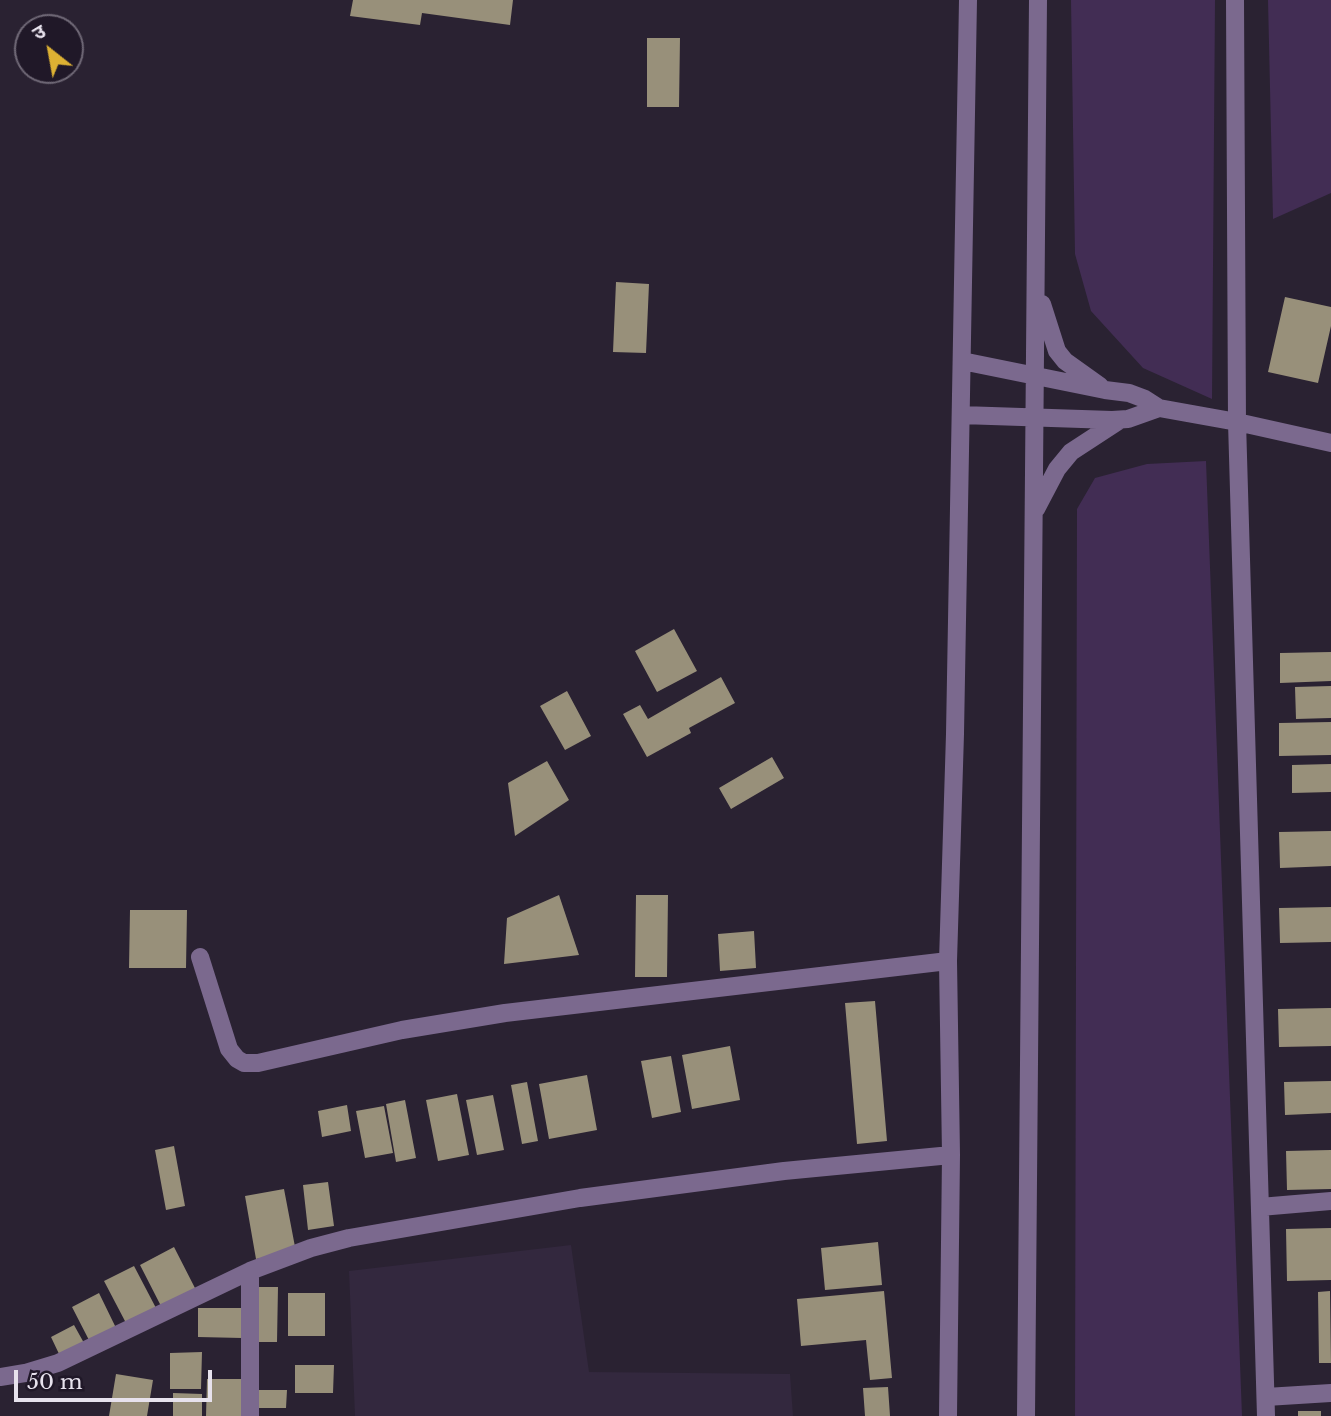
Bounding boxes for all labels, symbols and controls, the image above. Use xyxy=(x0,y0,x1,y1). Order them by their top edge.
north arrow xyxy=(14,14,84,84)
text: उ xyxy=(28,20,50,45)
scale bar xyxy=(18,1356,215,1400)
text: 50 m xyxy=(27,1369,82,1395)

